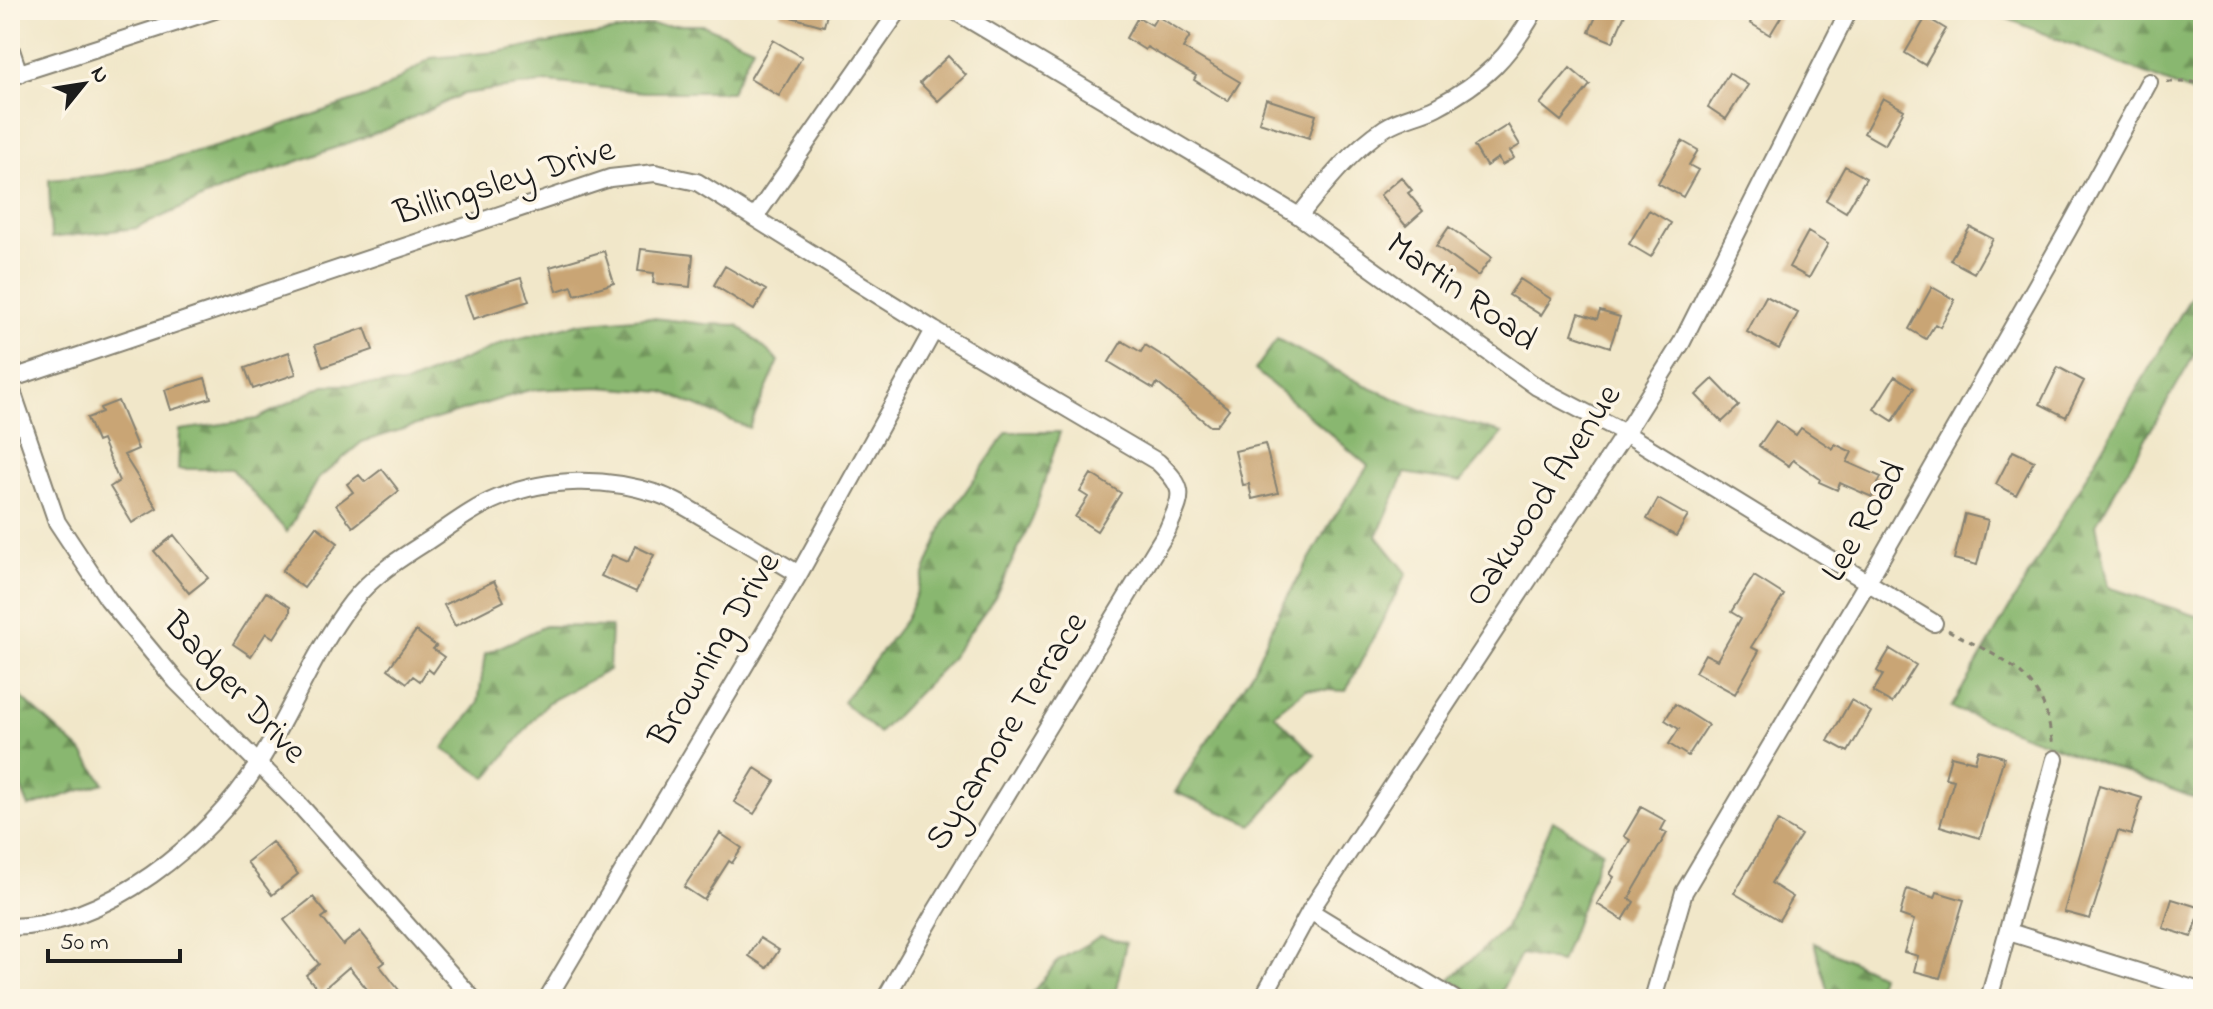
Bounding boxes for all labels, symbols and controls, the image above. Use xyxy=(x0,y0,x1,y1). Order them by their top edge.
north arrow xyxy=(44,44,124,124)
text: N xyxy=(81,61,116,90)
street label: Billingsley Drive xyxy=(387,124,623,242)
street label: Martin Road xyxy=(1374,220,1548,366)
street label: Oakwood Avenue xyxy=(1452,373,1637,618)
street label: Lee Road xyxy=(1809,451,1921,593)
street label: Browning Drive xyxy=(636,541,796,759)
street label: Badger Drive xyxy=(149,600,319,778)
street label: Sycamore Terrace xyxy=(913,601,1103,862)
scale bar xyxy=(48,913,180,963)
text: 50 m xyxy=(60,926,109,961)

